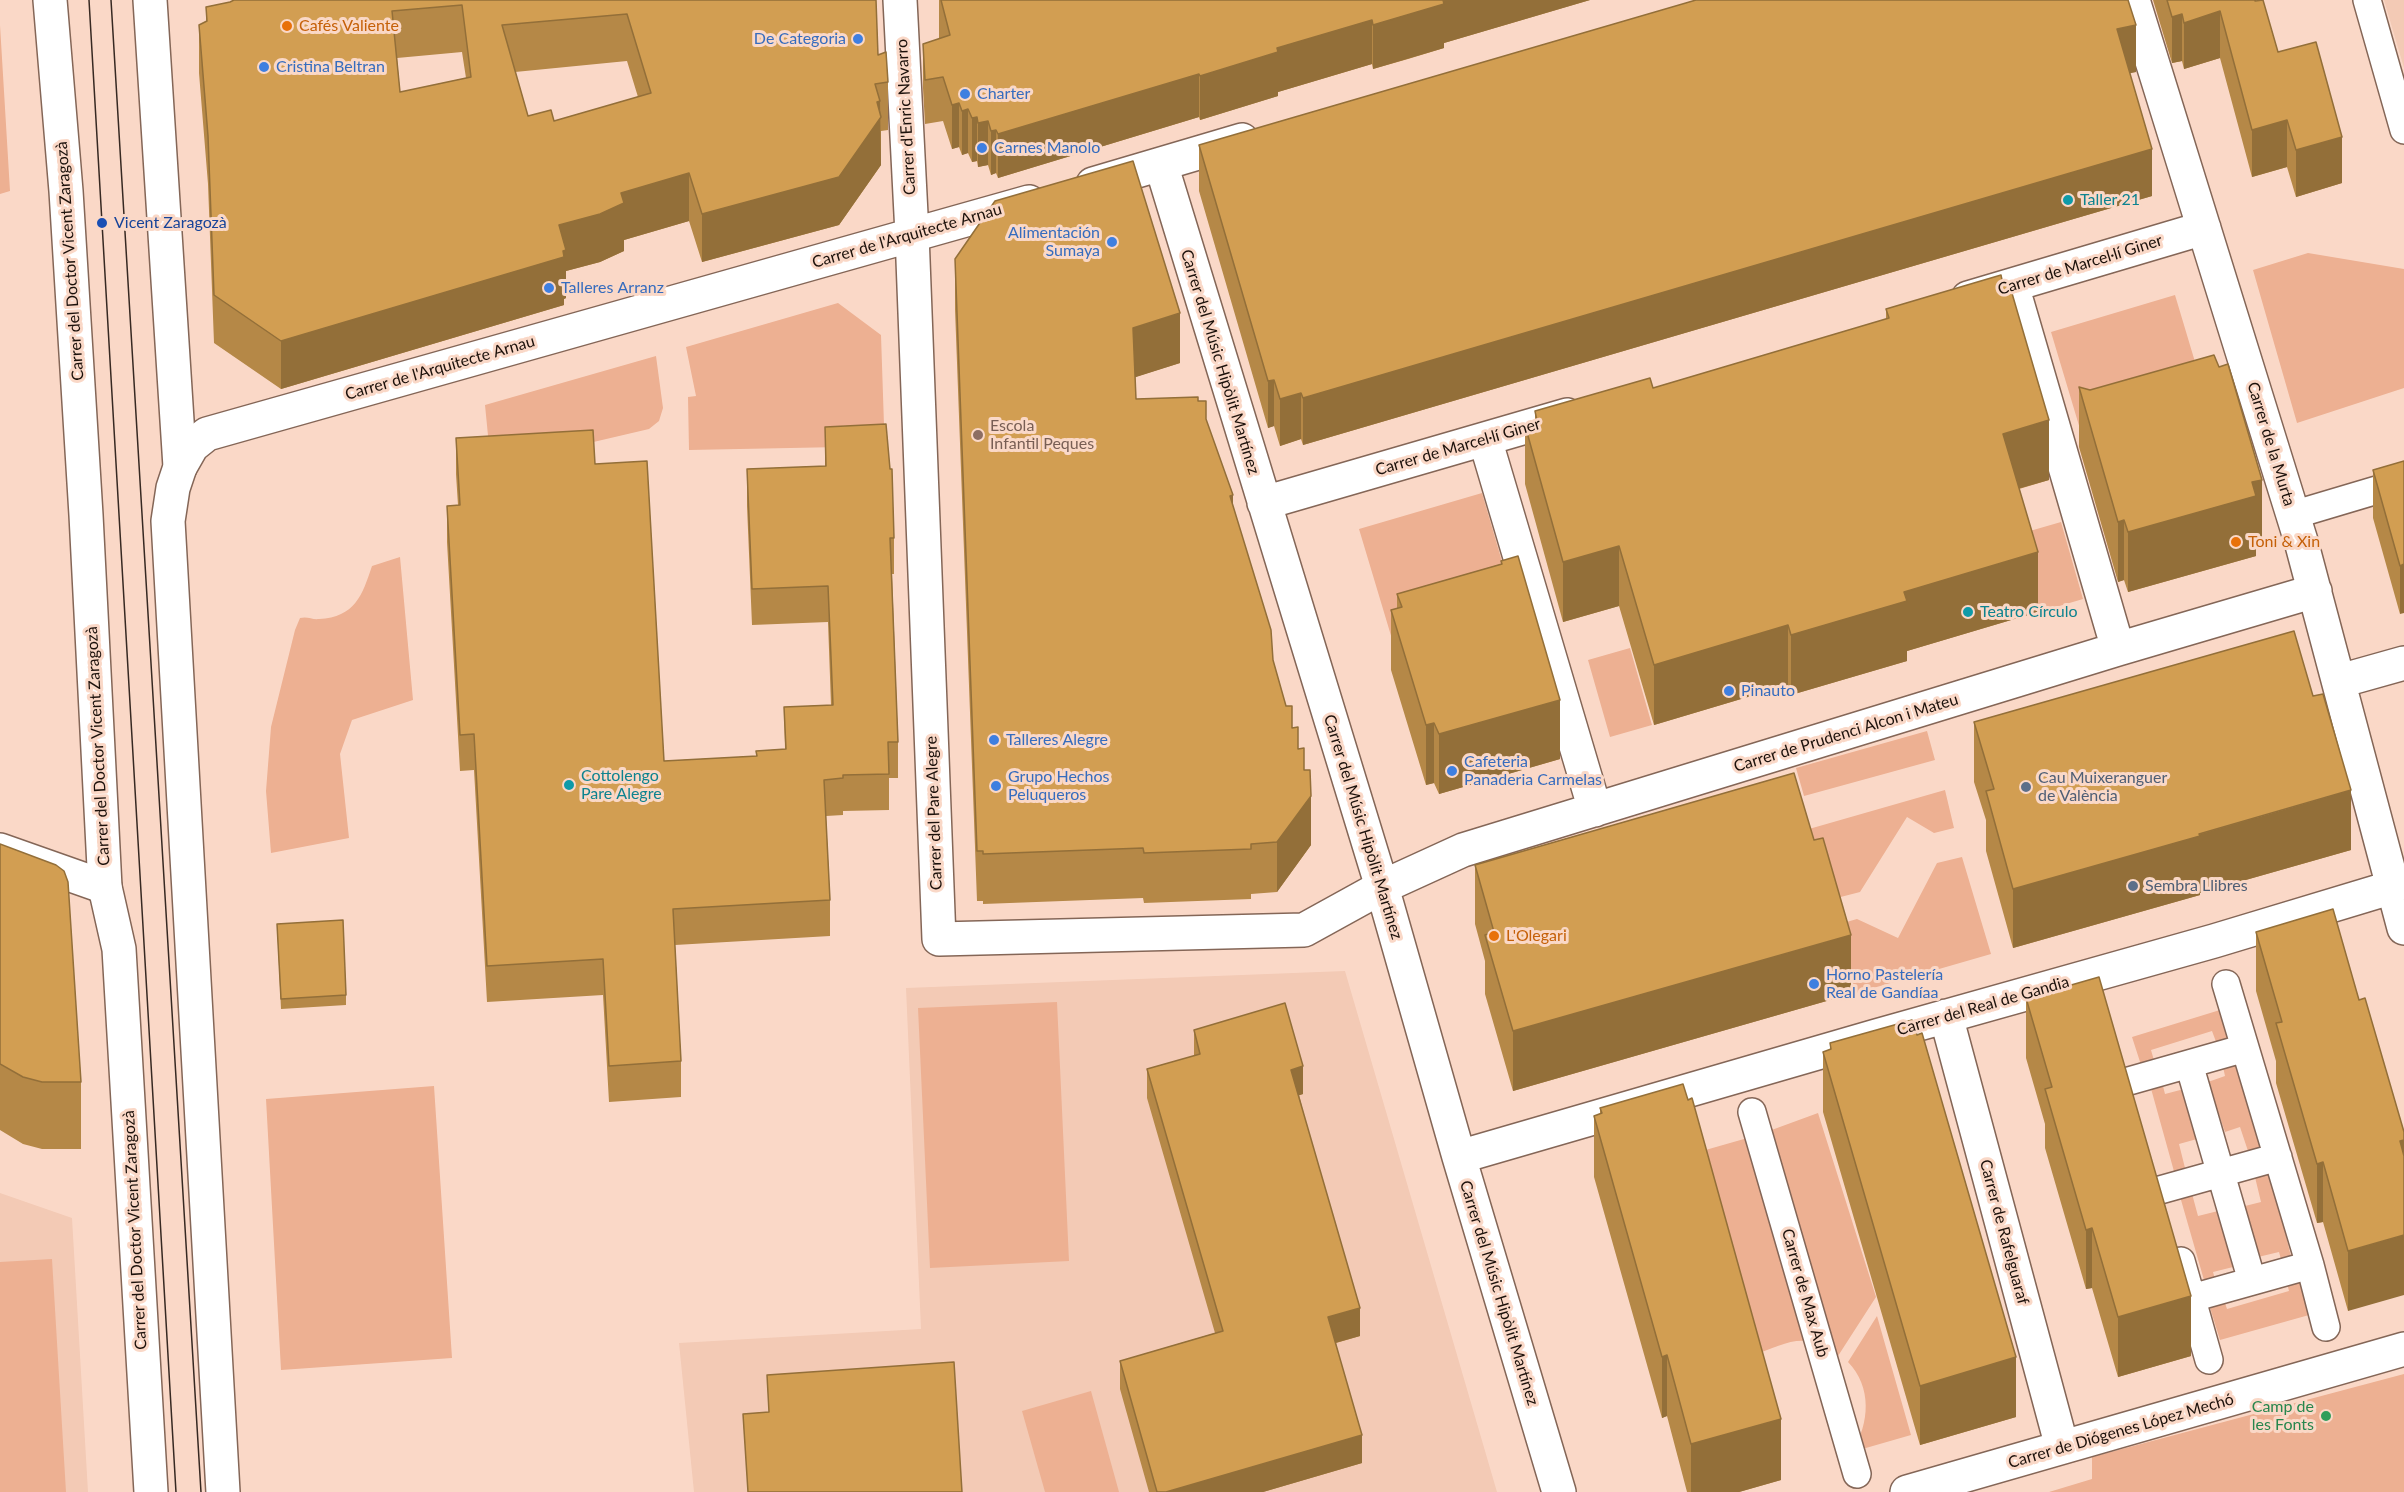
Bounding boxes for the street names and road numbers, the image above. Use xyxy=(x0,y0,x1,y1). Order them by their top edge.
street label: Carrer d'Enric Navarro xyxy=(892,39,920,195)
street label: Carrer del Doctor Vicent Zaragozà xyxy=(52,141,88,381)
street label: Carrer de l'Arquitecte Arnau xyxy=(810,200,1004,272)
street label: Carrer de Marcel·lí Giner xyxy=(1995,231,2165,299)
street label: Carrer del Músic Hipòlit Martínez xyxy=(1177,247,1263,477)
street label: Carrer de l'Arquitecte Arnau xyxy=(343,332,537,404)
street label: Carrer de la Murta xyxy=(2243,380,2299,508)
street label: Carrer de Marcel·lí Giner xyxy=(1373,414,1543,480)
street label: Carrer del Doctor Vicent Zaragozà xyxy=(82,626,114,866)
street label: Carrer de Prudenci Alcon i Mateu xyxy=(1732,690,1960,776)
street label: Carrer del Músic Hipòlit Martínez xyxy=(1320,712,1406,942)
street label: Carrer del Pare Alegre xyxy=(922,736,946,890)
street label: Carrer del Real de Gandia xyxy=(1895,972,2071,1040)
street label: Carrer del Doctor Vicent Zaragozà xyxy=(119,1110,151,1350)
street label: Carrer de Rafelguaraf xyxy=(1975,1157,2033,1307)
street label: Carrer del Músic Hipòlit Martínez xyxy=(1456,1178,1542,1408)
street label: Carrer de Max Aub xyxy=(1777,1226,1833,1360)
street label: Carrer de Diógenes López Mechó xyxy=(2006,1390,2236,1472)

